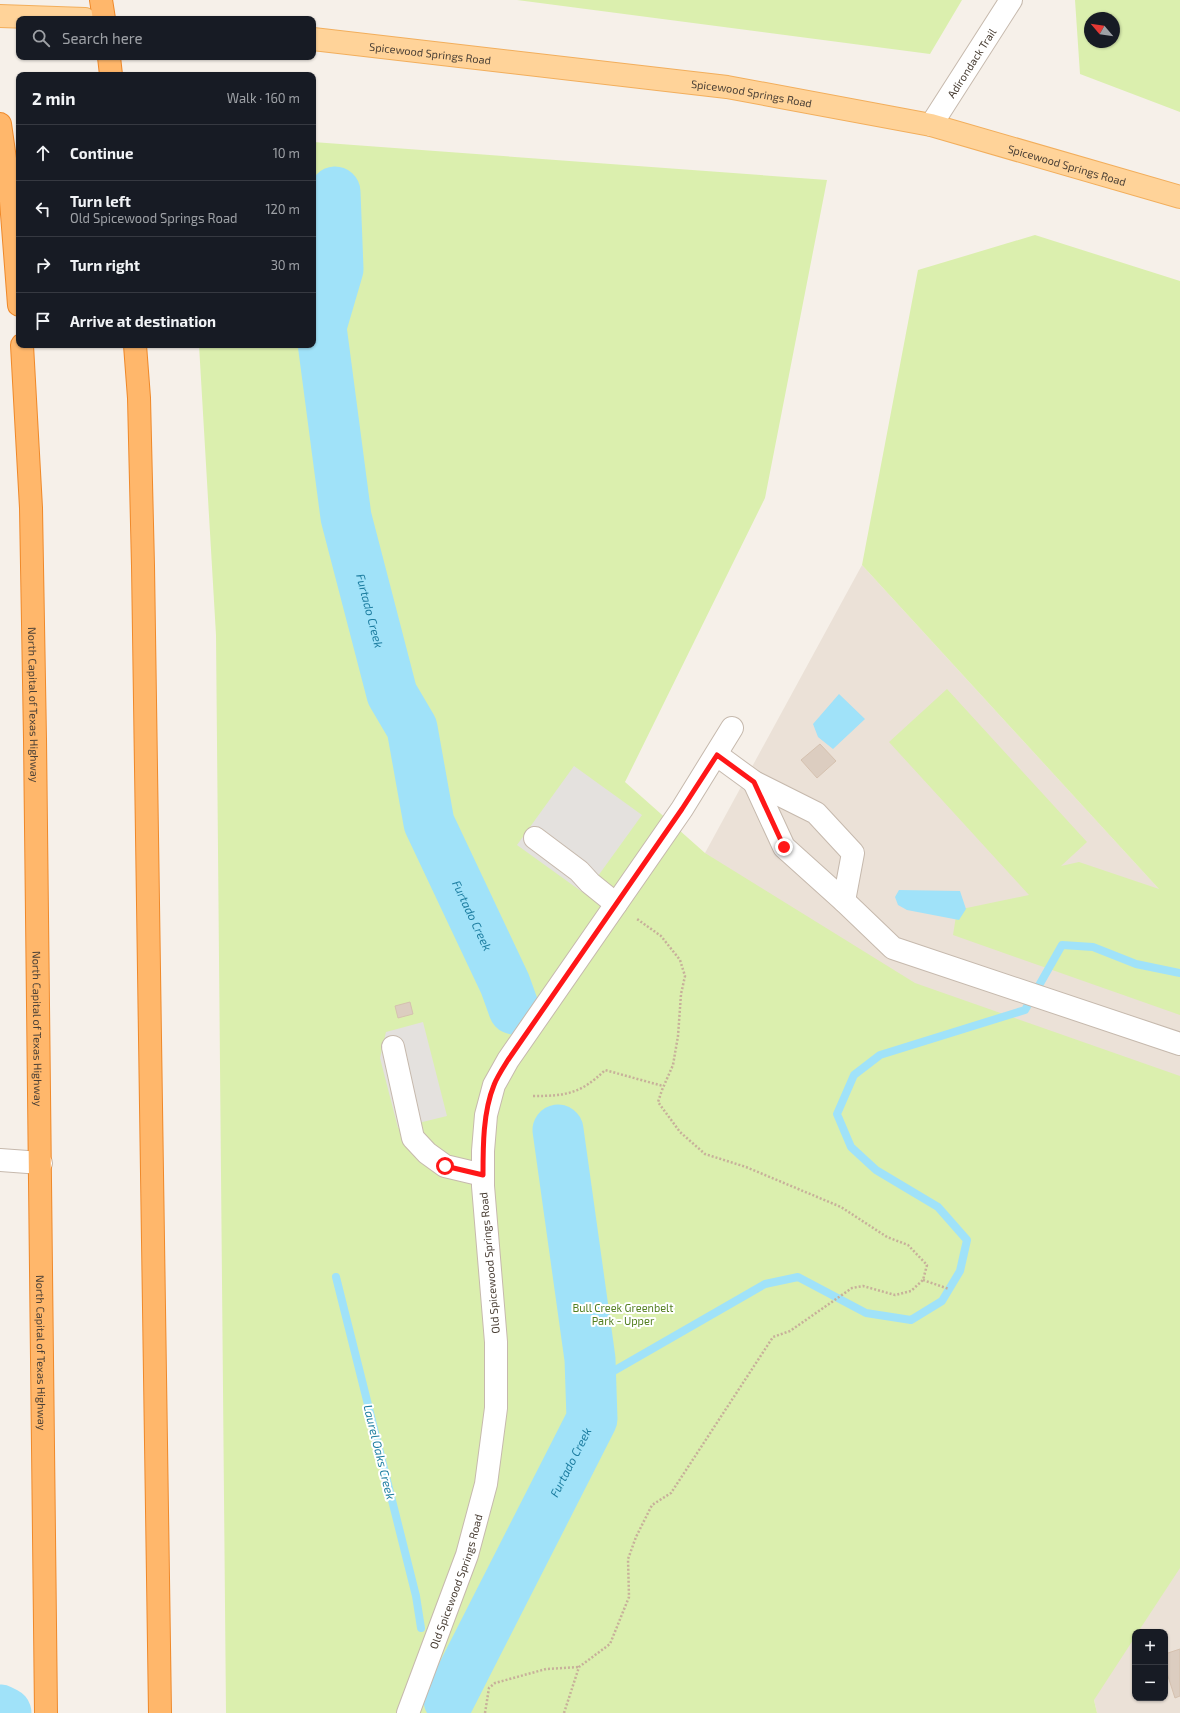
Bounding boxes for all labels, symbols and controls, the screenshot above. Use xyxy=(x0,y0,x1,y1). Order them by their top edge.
north arrow xyxy=(1084,12,1120,48)
search box xyxy=(16,16,316,60)
street label: Adirondack Trail xyxy=(944,25,998,100)
icon: search xyxy=(30,27,52,49)
text: Search here xyxy=(62,29,143,47)
street label: Spicewood Springs Road xyxy=(369,39,492,66)
street label: Spicewood Springs Road xyxy=(690,76,813,109)
text: 2 min xyxy=(32,88,75,108)
text: Walk · 160 m xyxy=(227,90,300,106)
street label: Spicewood Springs Road xyxy=(1007,141,1128,188)
icon: ahead xyxy=(32,142,54,164)
text: Continue xyxy=(70,144,133,162)
text: 10 m xyxy=(273,145,300,161)
text: Turn left xyxy=(70,192,131,210)
icon: left xyxy=(32,198,54,220)
text: 120 m xyxy=(265,201,300,217)
text: Old Spicewood Springs Road xyxy=(70,210,238,226)
icon: right xyxy=(32,254,54,276)
text: Turn right xyxy=(70,256,140,274)
text: 30 m xyxy=(271,257,300,273)
icon: arrive xyxy=(32,310,54,332)
text: Arrive at destination xyxy=(70,312,216,330)
water label: Furtado Creek xyxy=(354,572,387,649)
street label: North Capital of Texas Highway xyxy=(27,627,42,783)
route end xyxy=(775,838,793,856)
water label: Furtado Creek xyxy=(450,878,495,953)
street label: North Capital of Texas Highway xyxy=(31,951,46,1107)
route start xyxy=(436,1157,454,1175)
street label: Old Spicewood Springs Road xyxy=(476,1192,502,1334)
street label: North Capital of Texas Highway xyxy=(35,1275,49,1431)
park label: Bull Creek Greenbelt Park - Upper xyxy=(572,1301,674,1327)
water label: Laurel Oaks Creek xyxy=(361,1403,399,1501)
water label: Furtado Creek xyxy=(547,1425,594,1499)
street label: Old Spicewood Springs Road xyxy=(426,1512,484,1651)
map controls xyxy=(1132,1629,1168,1701)
button: + xyxy=(1132,1629,1168,1665)
button: − xyxy=(1132,1665,1168,1701)

